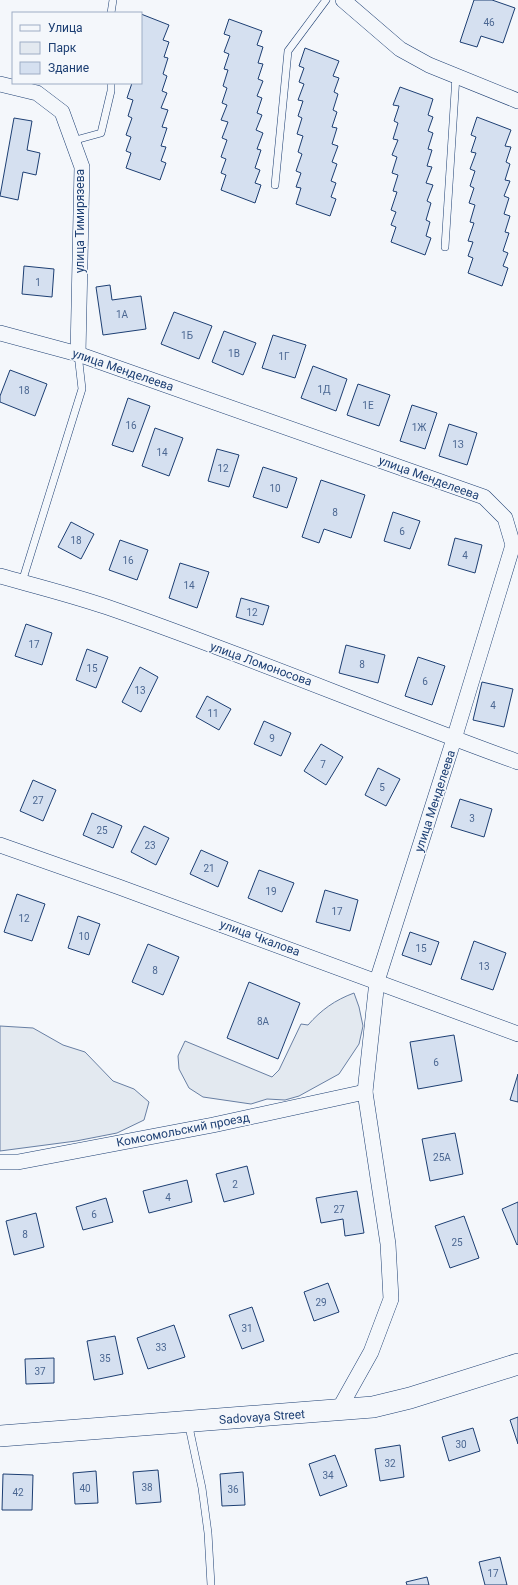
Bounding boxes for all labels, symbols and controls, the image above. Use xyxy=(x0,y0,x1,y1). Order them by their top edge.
legend xyxy=(12,12,142,84)
house number: 46 xyxy=(483,17,495,28)
text: Улица xyxy=(48,21,83,35)
text: Парк xyxy=(48,41,77,55)
text: Здание xyxy=(48,61,89,75)
street label: улица Тимирязева xyxy=(73,169,87,273)
house number: 1 xyxy=(35,277,41,288)
house number: 1А xyxy=(116,309,129,320)
house number: 1Б xyxy=(181,330,193,341)
street label: улица Менделеева xyxy=(70,346,176,394)
house number: 1В xyxy=(228,348,240,359)
house number: 1Г xyxy=(278,351,290,362)
house number: 1Д xyxy=(317,384,331,395)
house number: 18 xyxy=(18,385,30,396)
house number: 1Е xyxy=(362,400,374,411)
house number: 16 xyxy=(125,420,137,431)
house number: 1Ж xyxy=(412,422,427,433)
house number: 1З xyxy=(452,439,464,450)
house number: 14 xyxy=(156,447,168,458)
street label: улица Менделеева xyxy=(377,453,481,503)
house number: 12 xyxy=(217,463,229,474)
house number: 10 xyxy=(269,483,281,494)
house number: 8 xyxy=(332,507,338,518)
house number: 6 xyxy=(399,526,405,537)
house number: 18 xyxy=(70,535,82,546)
house number: 4 xyxy=(462,550,468,561)
house number: 16 xyxy=(122,555,134,566)
house number: 14 xyxy=(183,580,195,591)
house number: 12 xyxy=(246,607,258,618)
house number: 17 xyxy=(28,639,40,650)
street label: улица Ломоносова xyxy=(208,639,314,689)
house number: 8 xyxy=(359,659,365,670)
house number: 15 xyxy=(86,663,98,674)
house number: 6 xyxy=(422,676,428,687)
house number: 13 xyxy=(134,685,146,696)
house number: 4 xyxy=(490,700,496,711)
house number: 11 xyxy=(207,708,219,719)
house number: 9 xyxy=(269,733,275,744)
street label: улица Менделеева xyxy=(412,748,458,854)
house number: 7 xyxy=(320,759,326,770)
house number: 5 xyxy=(379,782,385,793)
house number: 27 xyxy=(32,795,44,806)
house number: 3 xyxy=(469,813,475,824)
house number: 25 xyxy=(96,825,108,836)
house number: 23 xyxy=(144,840,156,851)
house number: 21 xyxy=(203,863,215,874)
house number: 19 xyxy=(265,886,277,897)
house number: 17 xyxy=(331,906,343,917)
house number: 12 xyxy=(18,913,30,924)
street label: улица Чкалова xyxy=(218,917,302,959)
house number: 10 xyxy=(78,931,90,942)
house number: 15 xyxy=(415,943,427,954)
house number: 13 xyxy=(478,961,490,972)
house number: 8 xyxy=(152,965,158,976)
house number: 8А xyxy=(257,1016,270,1027)
house number: 6 xyxy=(433,1057,439,1068)
street label: Комсомольский проезд xyxy=(115,1110,251,1150)
house number: 25А xyxy=(433,1152,451,1163)
house number: 2 xyxy=(232,1179,238,1190)
house number: 4 xyxy=(165,1192,171,1203)
house number: 27 xyxy=(333,1204,345,1215)
house number: 6 xyxy=(91,1209,97,1220)
house number: 8 xyxy=(22,1229,28,1240)
house number: 25 xyxy=(451,1237,463,1248)
house number: 29 xyxy=(315,1297,327,1308)
house number: 31 xyxy=(241,1323,253,1334)
house number: 33 xyxy=(155,1342,167,1353)
house number: 35 xyxy=(99,1353,111,1364)
house number: 37 xyxy=(34,1366,46,1377)
street label: Sadovaya Street xyxy=(219,1407,306,1427)
house number: 30 xyxy=(455,1439,467,1450)
house number: 32 xyxy=(384,1458,396,1469)
house number: 34 xyxy=(322,1470,334,1481)
house number: 38 xyxy=(141,1482,153,1493)
house number: 40 xyxy=(79,1483,91,1494)
house number: 36 xyxy=(227,1484,239,1495)
house number: 42 xyxy=(12,1487,24,1498)
house number: 17 xyxy=(487,1568,499,1579)

